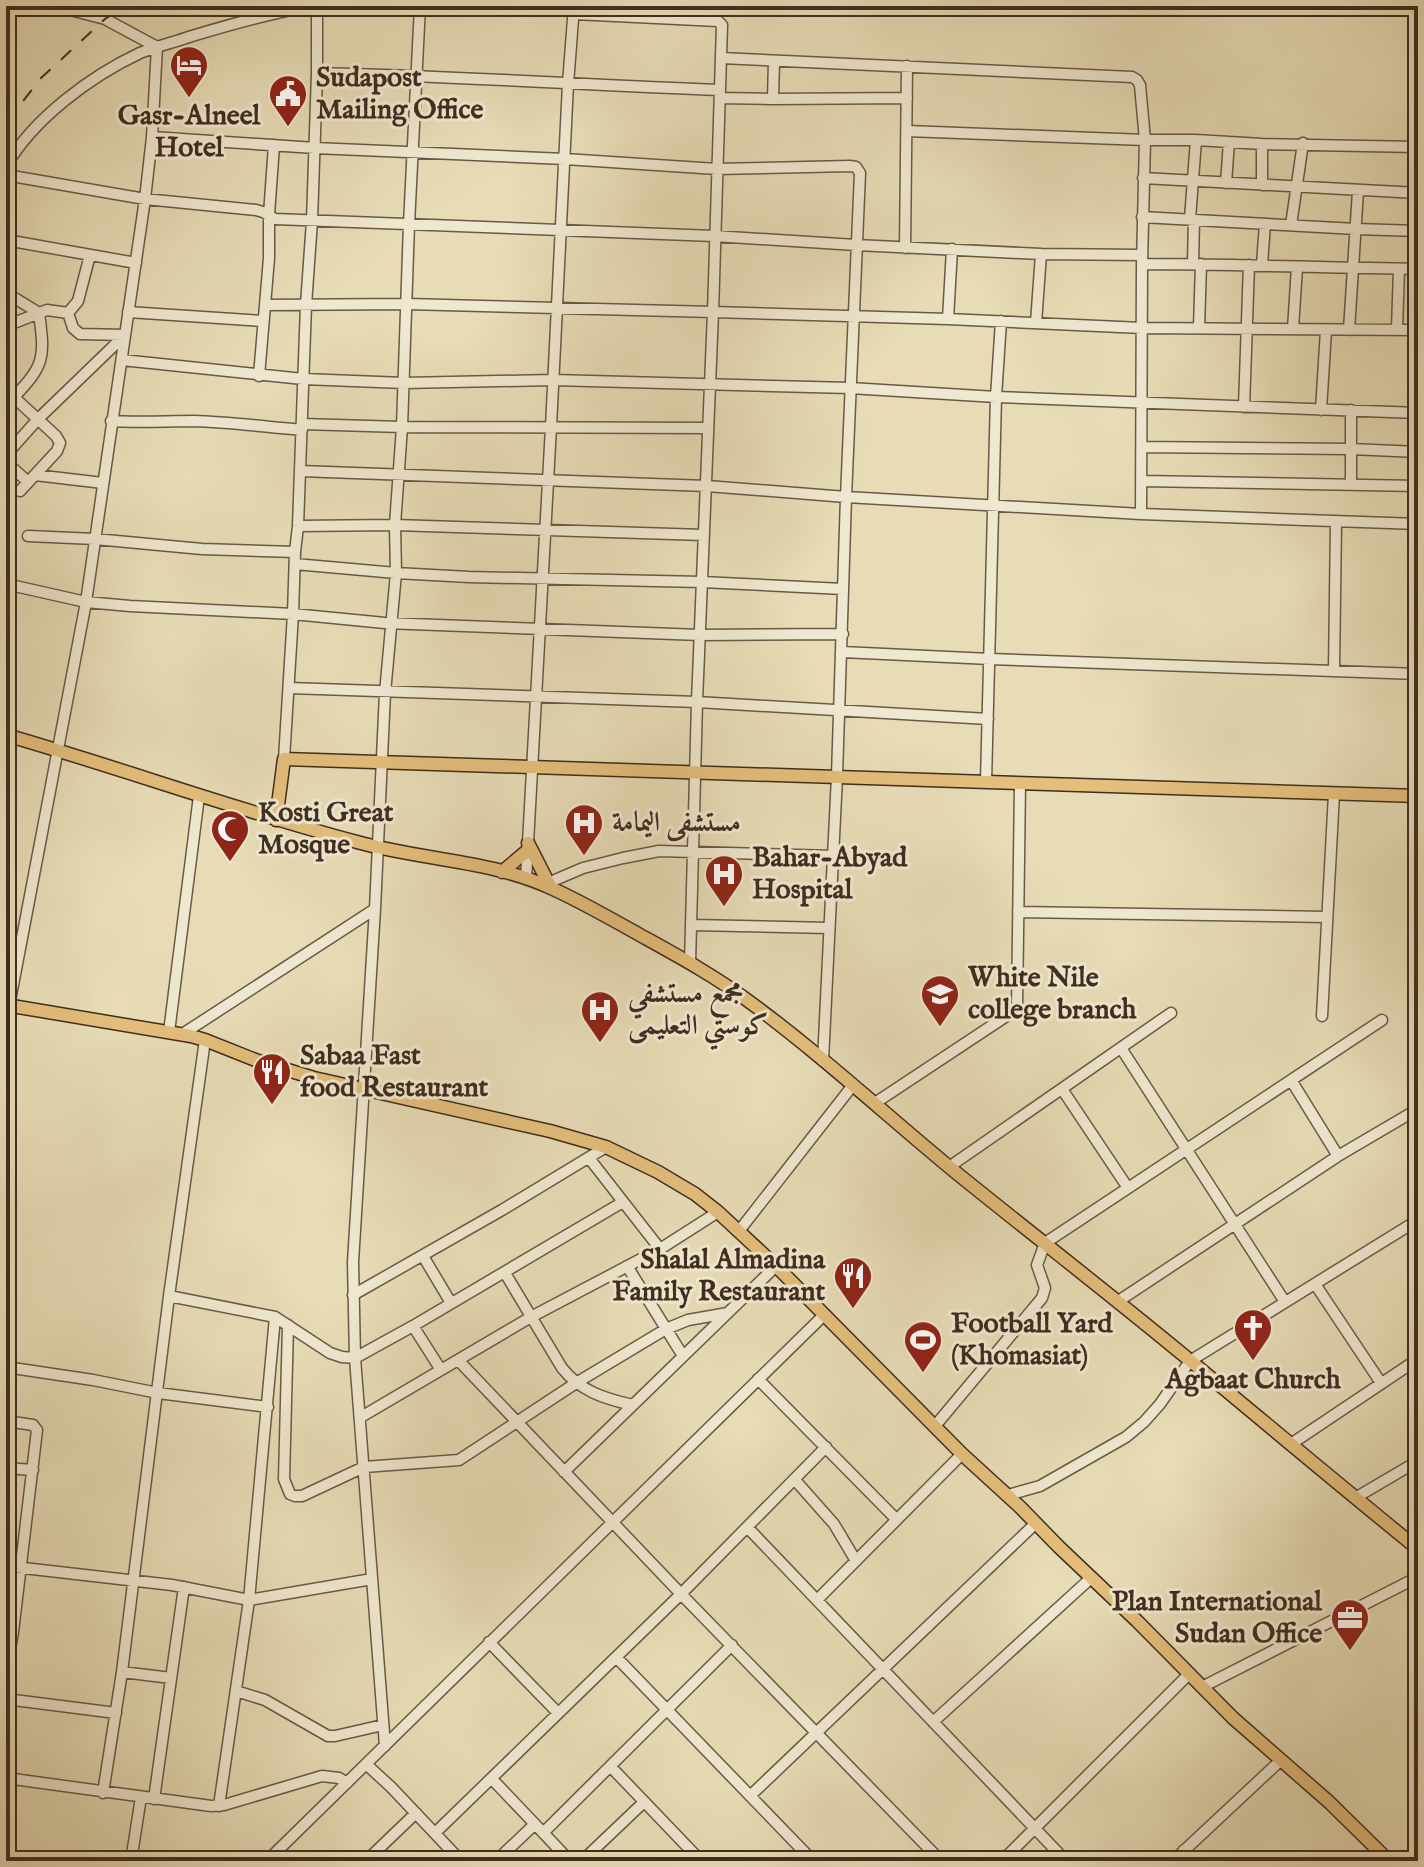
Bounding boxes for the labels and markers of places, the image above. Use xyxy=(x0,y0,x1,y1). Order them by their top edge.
hotel icon: Gasr-Alneel Hotel xyxy=(168,44,210,99)
place label: Sudapost Mailing Office xyxy=(316,61,483,128)
public building icon: Sudapost Mailing Office xyxy=(267,73,309,128)
place label: Gasr-Alneel Hotel xyxy=(118,99,262,166)
place label: Kosti Great Mosque xyxy=(258,796,394,863)
hospital icon: مستشفى اليمامة xyxy=(563,802,605,857)
place label: مستشفى اليمامة xyxy=(612,806,741,842)
mosque icon: Kosti Great Mosque xyxy=(209,808,251,863)
place label: Bahar-Abyad Hospital xyxy=(752,841,908,908)
hospital icon: Bahar-Abyad Hospital xyxy=(703,853,745,908)
place label: White Nile college branch xyxy=(967,961,1137,1028)
school or university icon: White Nile college branch xyxy=(919,973,961,1028)
place label: مجمع مستشفي كوستي التعليمى xyxy=(627,977,768,1051)
hospital icon: مجمع مستشفي كوستي التعليمى xyxy=(579,989,621,1044)
place label: Sabaa Fast food Restaurant xyxy=(300,1039,489,1106)
restaurant icon: Sabaa Fast food Restaurant xyxy=(251,1051,293,1106)
place label: Shalal Almadina Family Restaurant xyxy=(612,1243,826,1310)
restaurant icon: Shalal Almadina Family Restaurant xyxy=(832,1255,874,1310)
place label: Football Yard (Khomasiat) xyxy=(951,1307,1113,1374)
church icon: Agbaat Church xyxy=(1232,1307,1274,1362)
sports icon: Football Yard (Khomasiat) xyxy=(902,1319,944,1374)
place label: Agbaat Church xyxy=(1164,1363,1342,1398)
place label: Plan International Sudan Office xyxy=(1112,1585,1323,1652)
office icon: Plan International Sudan Office xyxy=(1329,1597,1371,1652)

